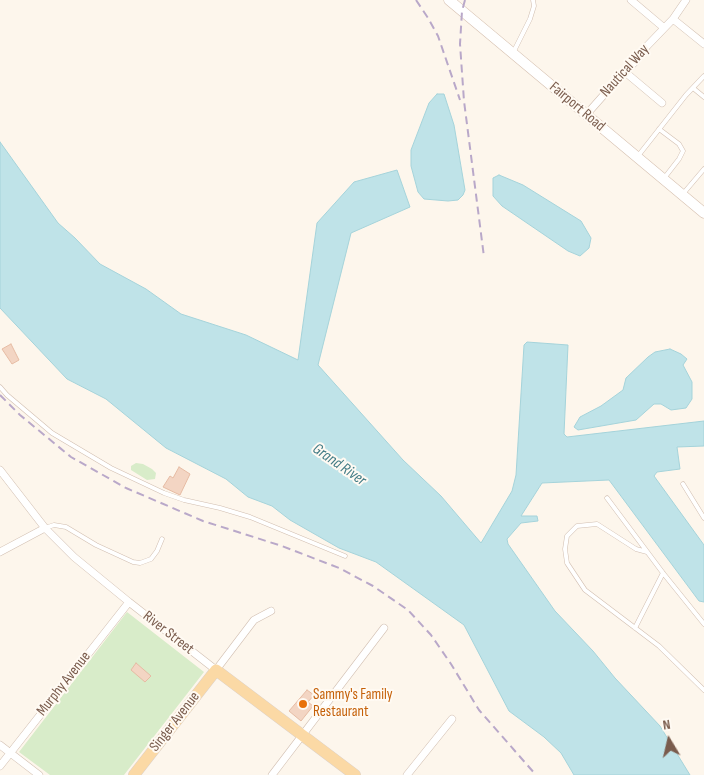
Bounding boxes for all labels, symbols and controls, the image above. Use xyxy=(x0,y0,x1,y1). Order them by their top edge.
street label: Nautical Way xyxy=(597,41,653,101)
street label: Fairport Road xyxy=(545,79,609,135)
water label: Grand River xyxy=(308,440,370,490)
street label: River Street xyxy=(139,608,197,658)
street label: Murphy Avenue xyxy=(33,648,95,720)
place label: Sammy's Family Restaurant xyxy=(313,686,393,721)
street label: Singer Avenue xyxy=(146,689,204,755)
marker: Sammy's Family Restaurant xyxy=(297,698,309,710)
north arrow xyxy=(644,715,694,765)
text: N xyxy=(662,716,672,734)

